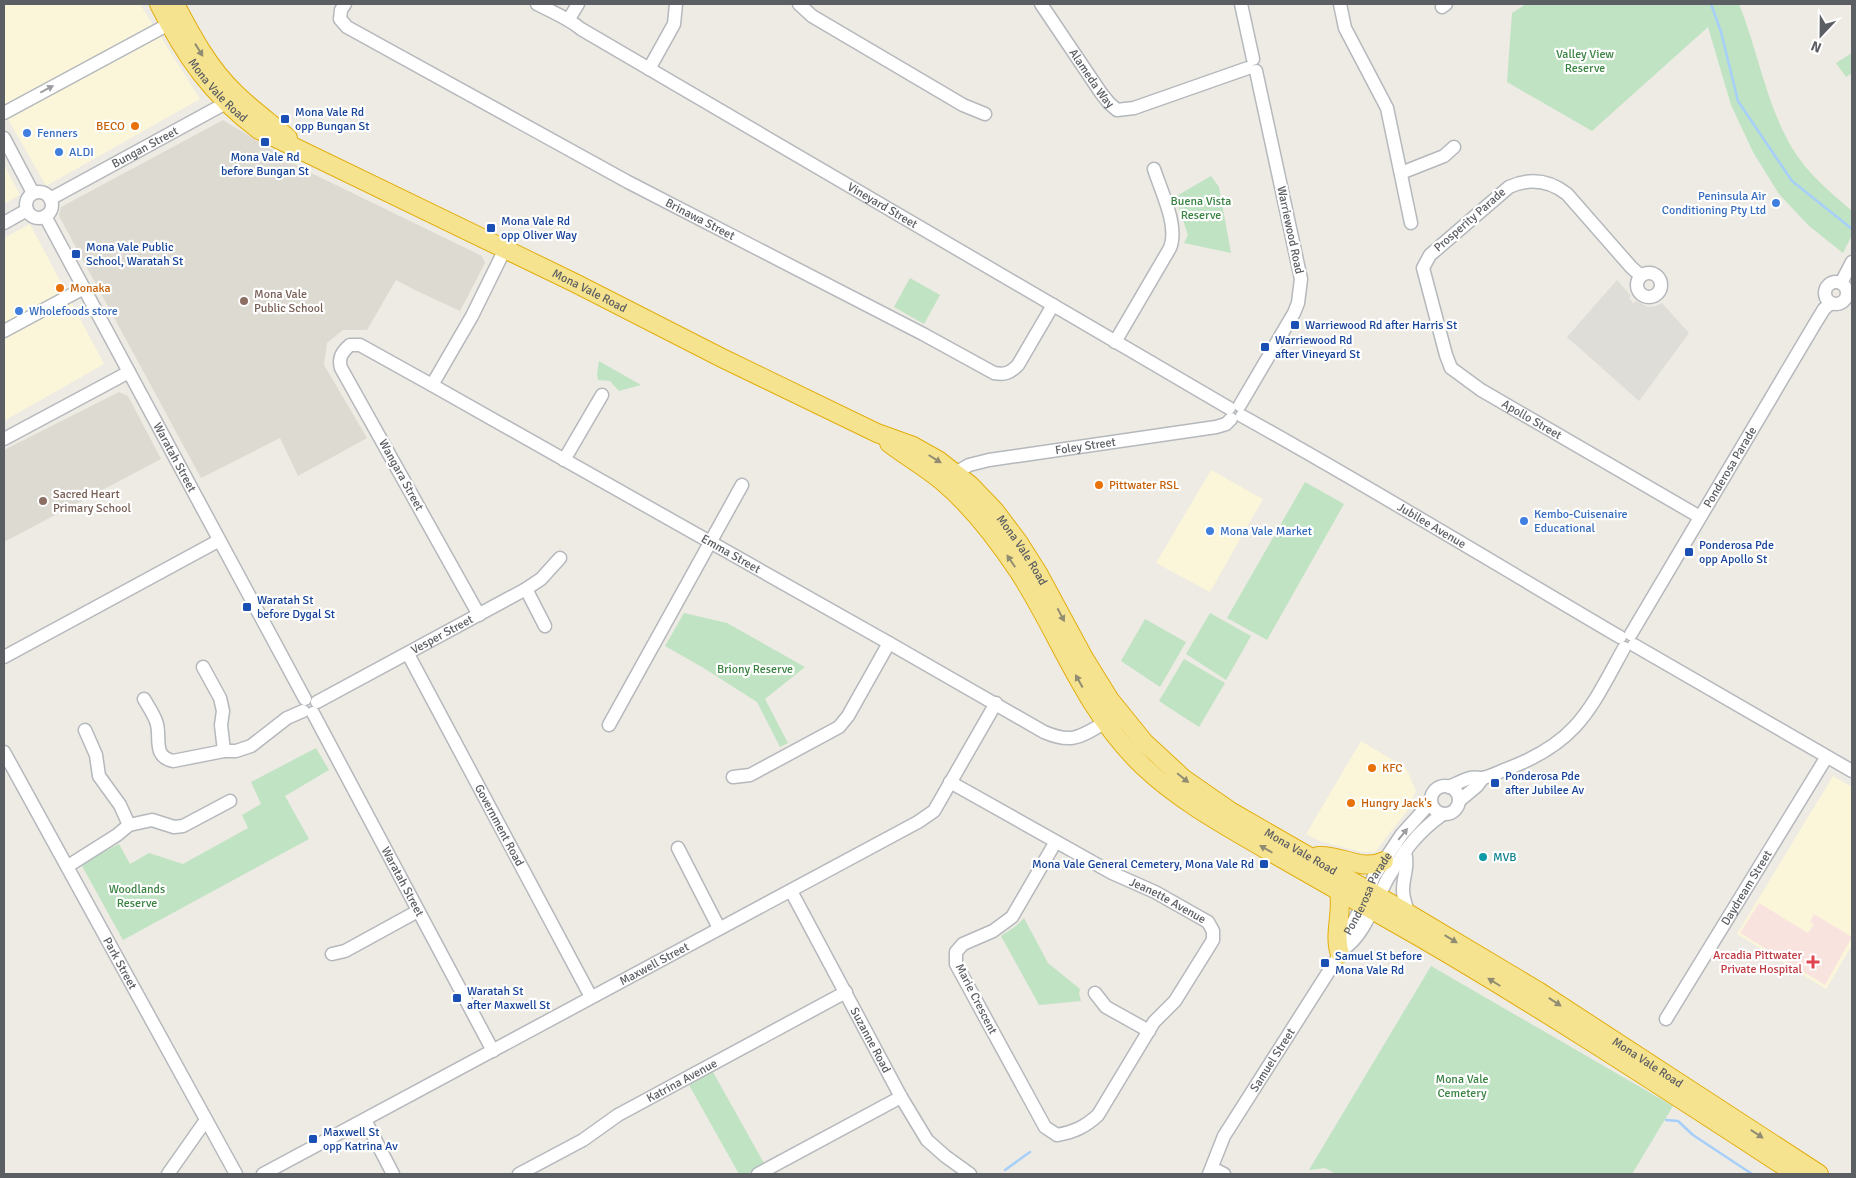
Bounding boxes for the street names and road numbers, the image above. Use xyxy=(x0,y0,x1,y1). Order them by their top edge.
street label: Alameda Way xyxy=(1066,46,1117,112)
street label: Mona Vale Road xyxy=(185,55,251,125)
street label: Bungan Street xyxy=(109,123,181,171)
street label: Vineyard Street xyxy=(845,179,920,232)
street label: Warriewood Road xyxy=(1273,185,1307,275)
street label: Prosperity Parade xyxy=(1431,185,1509,255)
street label: Brinawa Street xyxy=(663,195,737,243)
street label: Mona Vale Road xyxy=(550,266,629,316)
street label: Apollo Street xyxy=(1499,396,1565,443)
street label: Waratah Street xyxy=(150,420,200,495)
street label: Ponderosa Parade xyxy=(1700,424,1760,510)
street label: Foley Street xyxy=(1054,434,1117,458)
street label: Wangara Street xyxy=(375,437,427,513)
street label: Jubilee Avenue xyxy=(1395,499,1469,551)
street label: Mona Vale Road xyxy=(993,512,1051,588)
street label: Emma Street xyxy=(699,531,763,577)
street label: Vesper Street xyxy=(408,612,476,657)
street label: Government Road xyxy=(471,782,527,869)
street label: Mona Vale Road xyxy=(1262,825,1340,878)
street label: Waratah Street xyxy=(378,844,427,919)
street label: Daydream Street xyxy=(1718,847,1775,928)
street label: Ponderosa Parade xyxy=(1340,849,1395,938)
street label: Jeanette Avenue xyxy=(1127,874,1209,927)
street label: Park Street xyxy=(100,935,140,992)
street label: Maxwell Street xyxy=(617,939,692,989)
street label: Marie Crescent xyxy=(952,961,1000,1037)
street label: Suzanne Road xyxy=(847,1005,894,1075)
street label: Samuel Street xyxy=(1247,1025,1298,1095)
street label: Mona Vale Road xyxy=(1609,1034,1686,1091)
street label: Katrina Avenue xyxy=(644,1055,720,1106)

